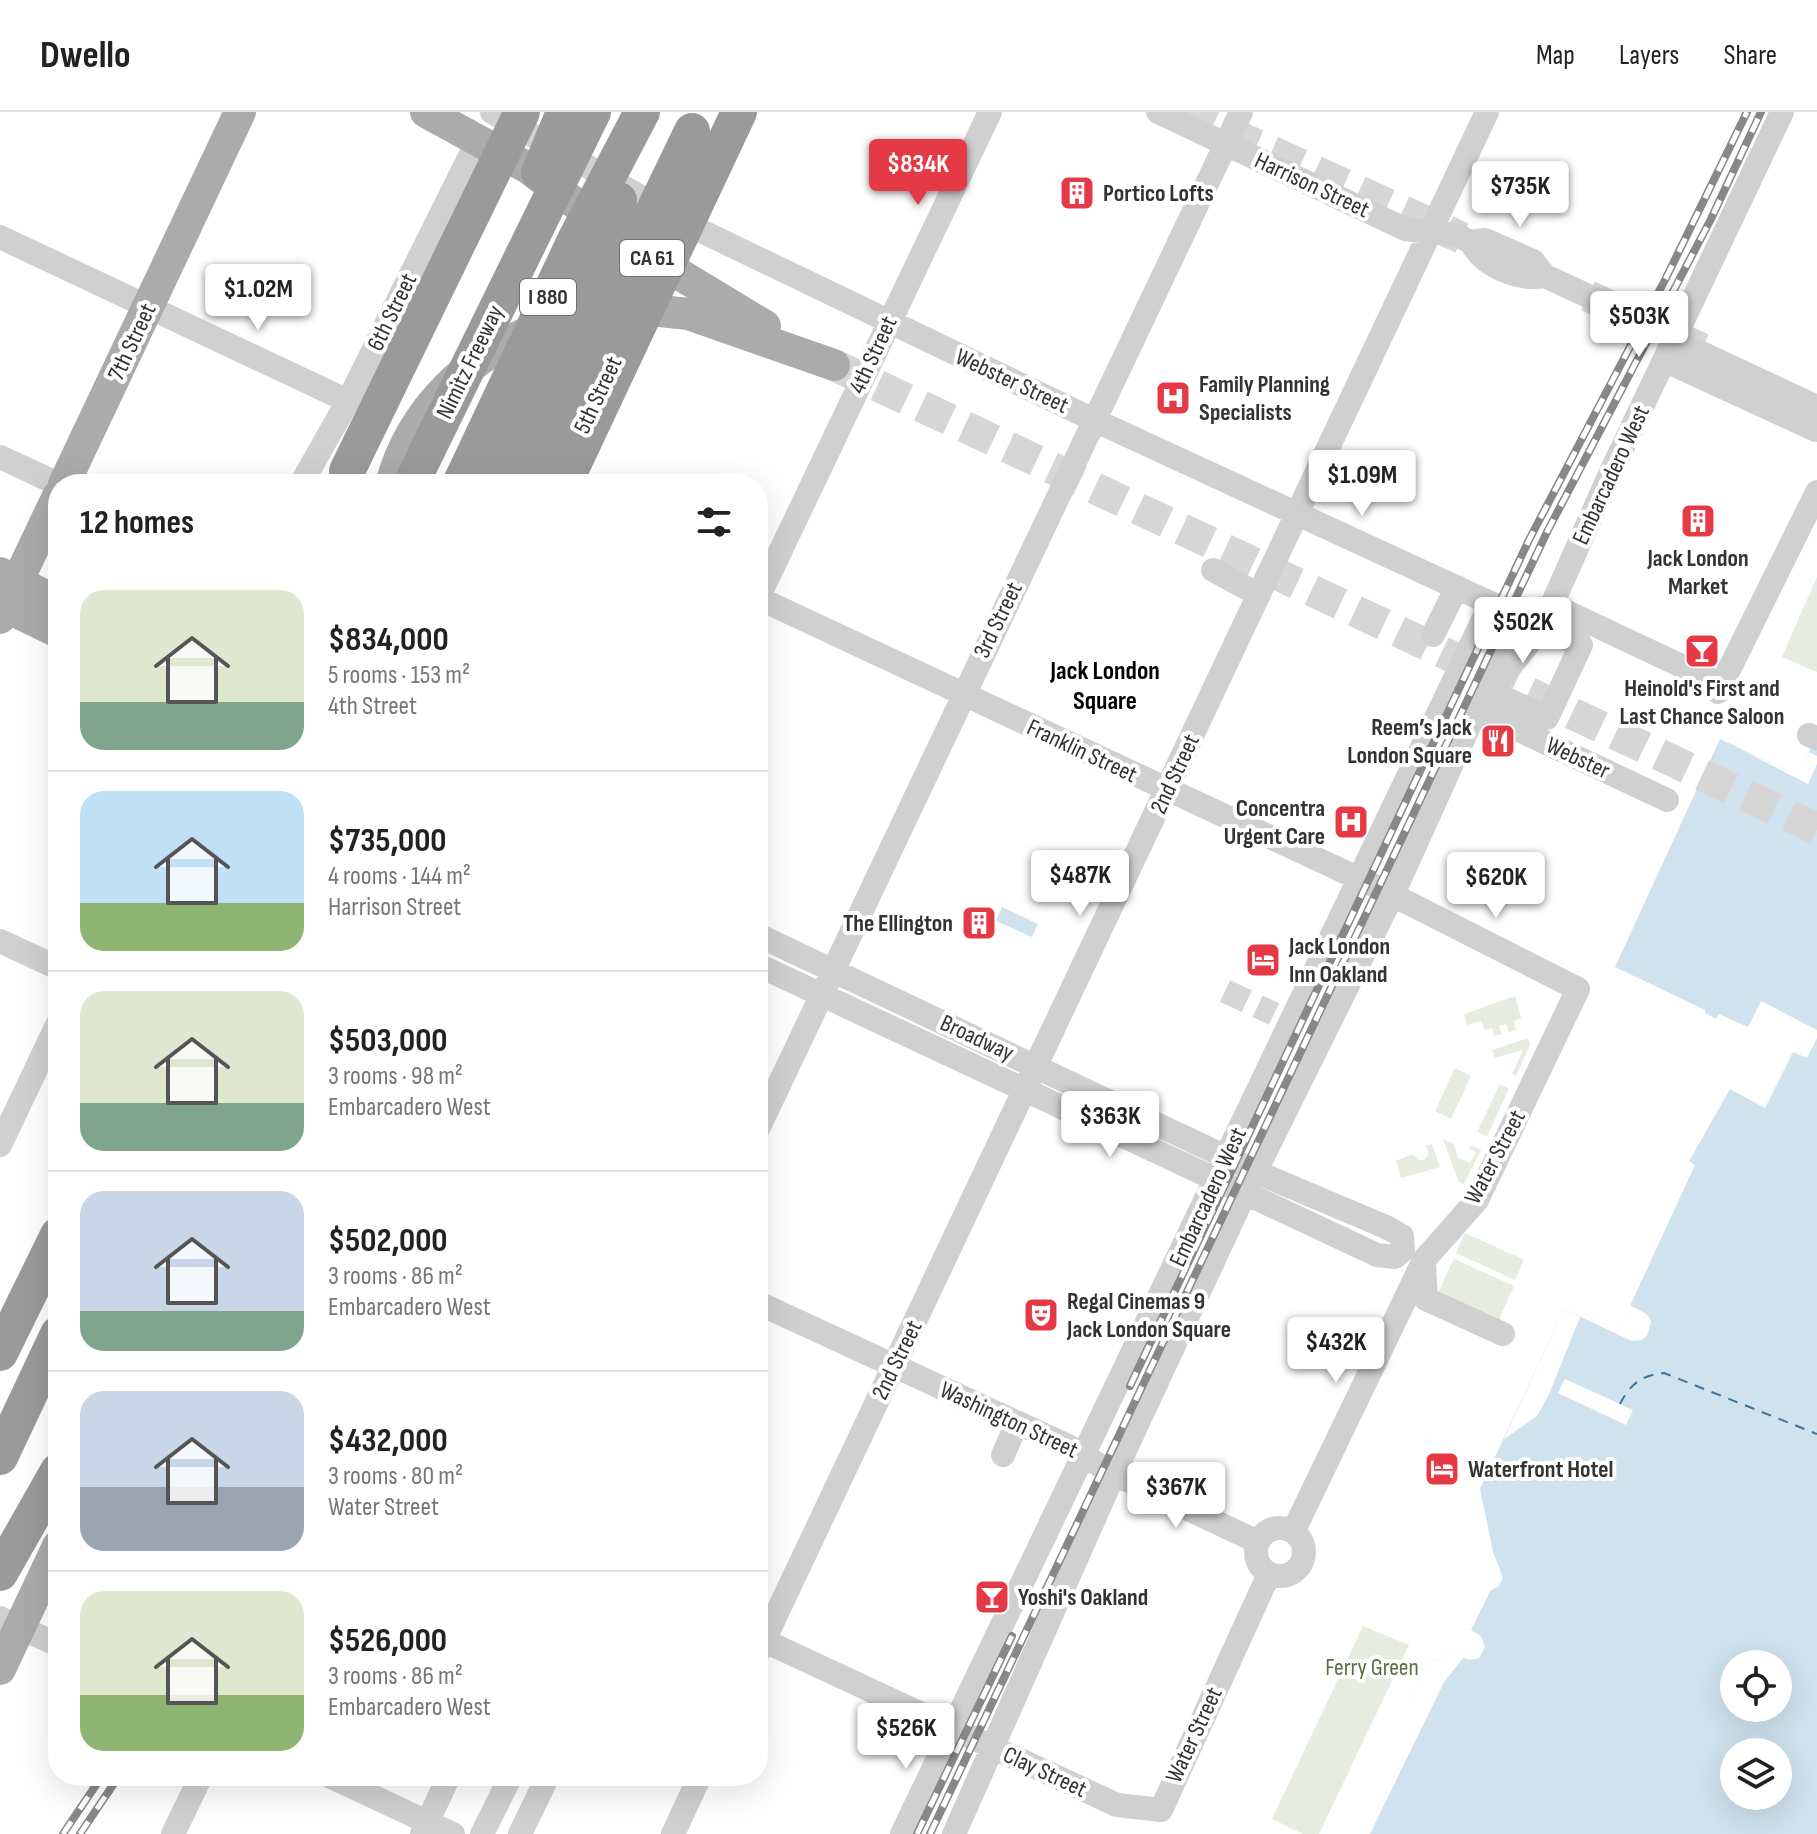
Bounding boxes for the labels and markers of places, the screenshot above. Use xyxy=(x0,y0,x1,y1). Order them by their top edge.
pin: $834K xyxy=(862,139,974,207)
pin: $735K xyxy=(1464,161,1576,229)
building icon: Portico Lofts xyxy=(1058,174,1096,212)
place label: Portico Lofts xyxy=(1103,179,1214,208)
pin: $1.02M xyxy=(193,264,323,332)
pin: $503K xyxy=(1583,291,1695,359)
place label: Family Planning Specialists xyxy=(1199,370,1330,427)
hospital icon: Family Planning Specialists xyxy=(1154,379,1192,417)
pin: $1.09M xyxy=(1297,450,1427,518)
building icon: Jack London Market xyxy=(1679,502,1717,540)
place label: Jack London Market xyxy=(1646,544,1749,601)
pin: $502K xyxy=(1467,597,1579,665)
bar icon: Heinold's First and Last Chance Saloon xyxy=(1683,632,1721,670)
place label: Heinold's First and Last Chance Saloon xyxy=(1620,674,1784,731)
place label: Reem’s Jack London Square xyxy=(1347,713,1472,770)
restaurant icon: Reem’s Jack London Square xyxy=(1479,722,1517,760)
place label: Concentra Urgent Care xyxy=(1224,794,1325,851)
hospital icon: Concentra Urgent Care xyxy=(1332,803,1370,841)
pin: $487K xyxy=(1024,850,1136,918)
pin: $620K xyxy=(1440,852,1552,920)
building icon: The Ellington xyxy=(960,904,998,942)
place label: The Ellington xyxy=(843,909,953,938)
place label: Jack London Inn Oakland xyxy=(1288,932,1390,989)
hotel icon: Jack London Inn Oakland xyxy=(1244,941,1282,979)
pin: $363K xyxy=(1054,1091,1166,1159)
place label: Regal Cinemas 9 Jack London Square xyxy=(1066,1287,1231,1344)
theatre icon: Regal Cinemas 9 Jack London Square xyxy=(1022,1296,1060,1334)
pin: $432K xyxy=(1280,1317,1392,1385)
hotel icon: Waterfront Hotel xyxy=(1423,1450,1461,1488)
place label: Waterfront Hotel xyxy=(1468,1455,1613,1484)
pin: $367K xyxy=(1120,1462,1232,1530)
bar icon: Yoshi's Oakland xyxy=(973,1578,1011,1616)
place label: Yoshi's Oakland xyxy=(1018,1583,1148,1612)
pin: $526K xyxy=(850,1703,962,1771)

